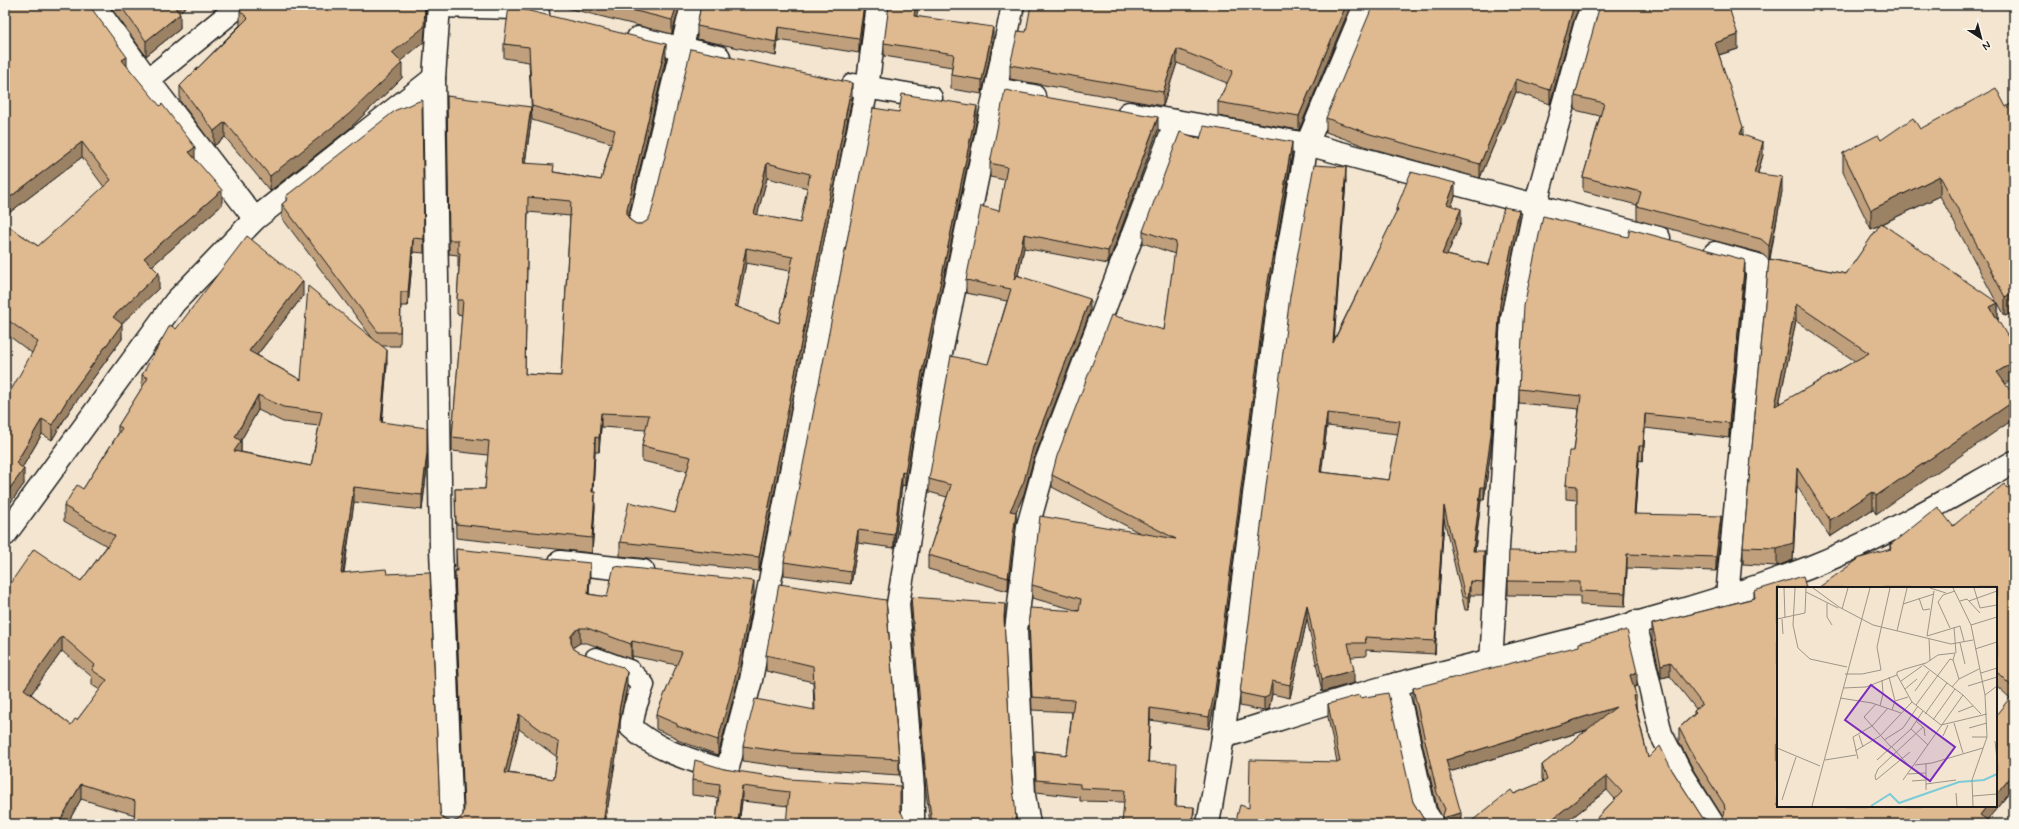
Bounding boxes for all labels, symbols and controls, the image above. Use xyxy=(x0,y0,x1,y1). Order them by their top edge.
north arrow xyxy=(1961,18,2001,58)
text: N xyxy=(1979,37,1993,53)
inset map xyxy=(1777,587,1997,807)

